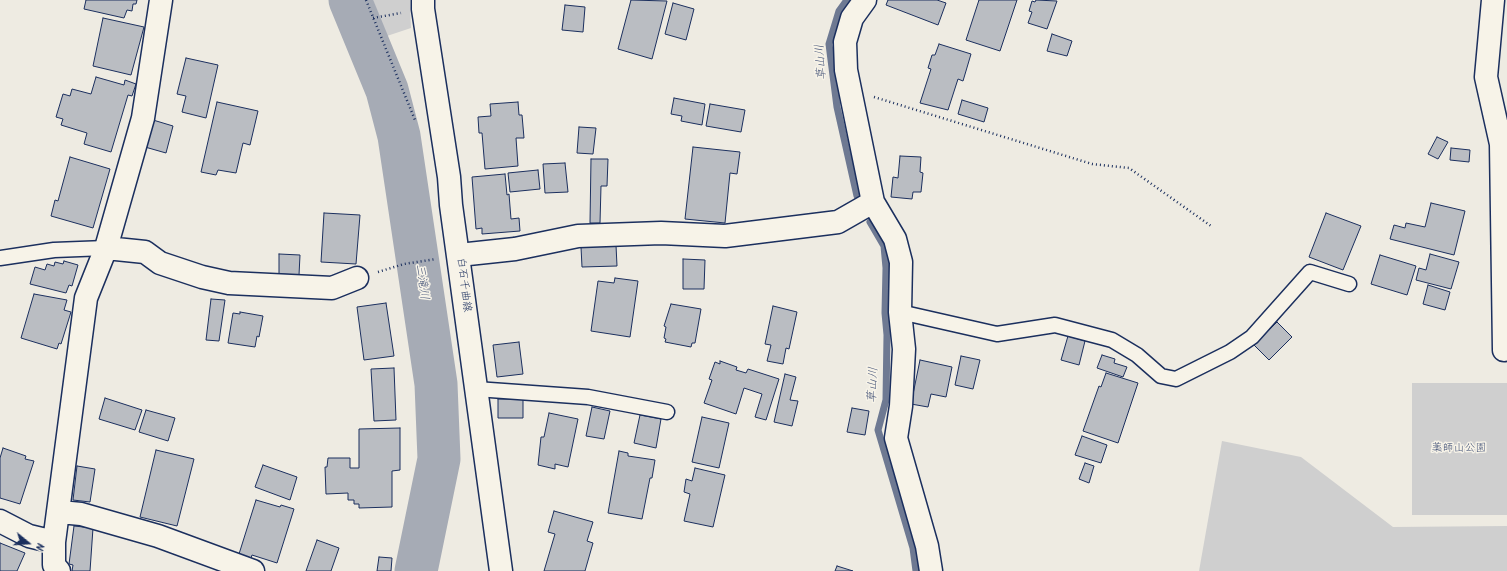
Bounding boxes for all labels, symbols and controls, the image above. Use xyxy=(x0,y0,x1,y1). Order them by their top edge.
water label: 草山川 xyxy=(814,44,830,80)
street label: 白石千曲線 xyxy=(453,257,473,313)
water label: 三滝川 xyxy=(411,263,431,301)
water label: 草山川 xyxy=(866,367,882,403)
park label: 薬師山公園 xyxy=(1432,442,1486,456)
north arrow xyxy=(8,523,48,563)
text: N xyxy=(30,541,49,553)

